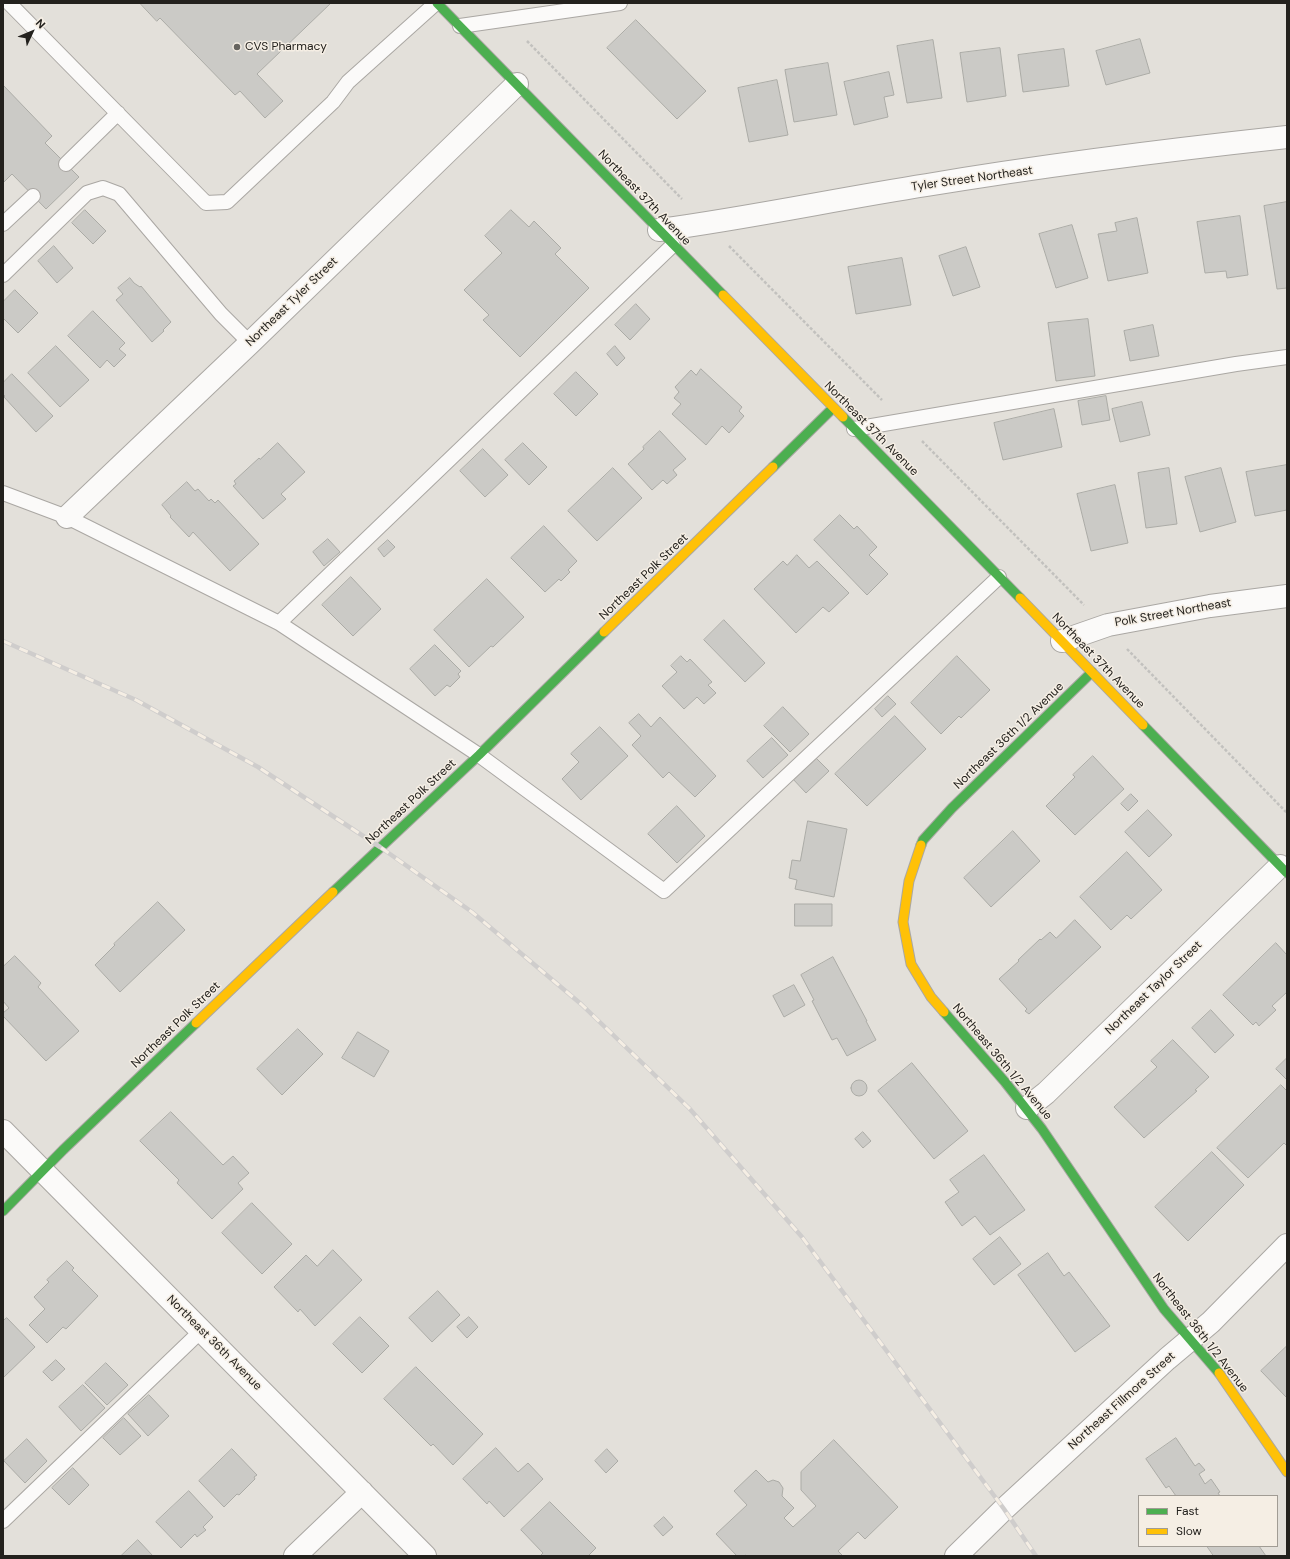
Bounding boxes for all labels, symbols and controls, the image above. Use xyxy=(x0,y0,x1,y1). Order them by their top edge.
north arrow xyxy=(12,12,52,52)
text: N xyxy=(33,16,48,31)
place label: CVS Pharmacy xyxy=(245,40,327,54)
marker: CVS Pharmacy xyxy=(232,42,242,52)
street label: Northeast 37th Avenue xyxy=(595,147,693,249)
street label: Tyler Street Northeast xyxy=(910,163,1034,195)
street label: Northeast Tyler Street xyxy=(243,254,341,350)
street label: Northeast 37th Avenue xyxy=(821,379,921,479)
street label: Northeast Polk Street xyxy=(597,531,691,623)
street label: Polk Street Northeast xyxy=(1114,596,1232,630)
street label: Northeast 37th Avenue xyxy=(1049,610,1147,712)
street label: Northeast 36th 1/2 Avenue xyxy=(951,680,1067,792)
street label: Northeast Polk Street xyxy=(363,756,459,848)
street label: Northeast Taylor Street xyxy=(1103,938,1205,1038)
street label: Northeast Polk Street xyxy=(129,979,223,1071)
street label: Northeast 36th 1/2 Avenue xyxy=(949,1001,1055,1123)
street label: Northeast 36th 1/2 Avenue xyxy=(1149,1271,1251,1395)
street label: Northeast 36th Avenue xyxy=(163,1292,265,1394)
street label: Northeast Fillmore Street xyxy=(1065,1349,1179,1453)
legend xyxy=(1138,1495,1278,1547)
text: Fast xyxy=(1176,1503,1199,1519)
text: Slow xyxy=(1176,1523,1202,1539)

